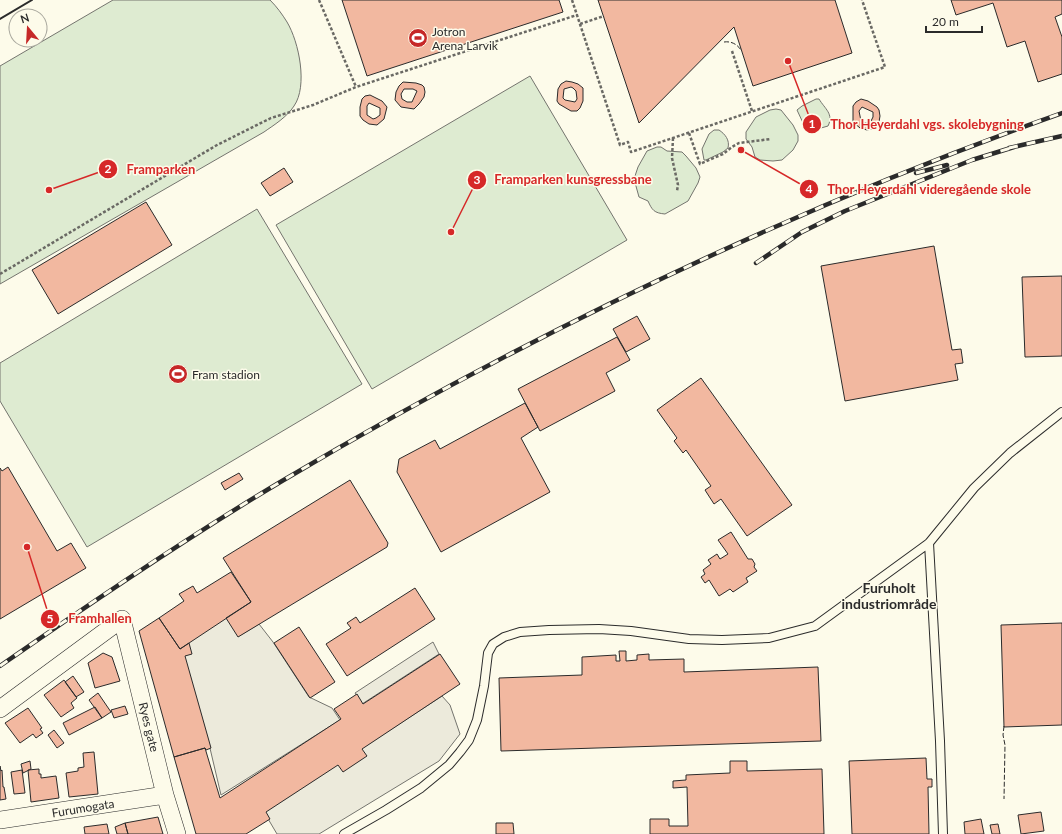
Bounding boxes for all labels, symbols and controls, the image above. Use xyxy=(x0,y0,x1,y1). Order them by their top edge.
north arrow xyxy=(8,8,48,48)
scale bar xyxy=(926,8,982,34)
text: N xyxy=(19,11,31,26)
text: 20 m xyxy=(932,14,959,29)
place label: Jotron Arena Larvik xyxy=(432,24,499,53)
sports icon: Jotron Arena Larvik xyxy=(407,27,429,49)
callout: Thor Heyerdahl vgs. skolebygning xyxy=(802,111,1032,136)
text: 1 xyxy=(809,116,816,131)
text: Thor Heyerdahl vgs. skolebygning xyxy=(830,116,1024,132)
callout: Framparken xyxy=(98,157,203,182)
text: 2 xyxy=(105,161,112,176)
text: Framparken xyxy=(127,161,195,177)
callout: Framparken kunsgressbane xyxy=(467,167,660,192)
text: Framparken kunsgressbane xyxy=(494,171,652,187)
text: 3 xyxy=(474,172,481,187)
callout: Thor Heyerdahl videregående skole xyxy=(799,177,1039,202)
text: 4 xyxy=(806,181,813,196)
text: Thor Heyerdahl videregående skole xyxy=(827,181,1031,197)
sports icon: Fram stadion xyxy=(167,363,189,385)
place label: Fram stadion xyxy=(192,367,260,382)
district label: Furuholt industriområde xyxy=(842,579,937,612)
callout: Framhallen xyxy=(40,606,140,631)
text: Framhallen xyxy=(68,610,132,626)
text: 5 xyxy=(47,611,54,626)
street label: Ryes gate xyxy=(136,701,162,753)
street label: Furumogata xyxy=(51,796,115,820)

